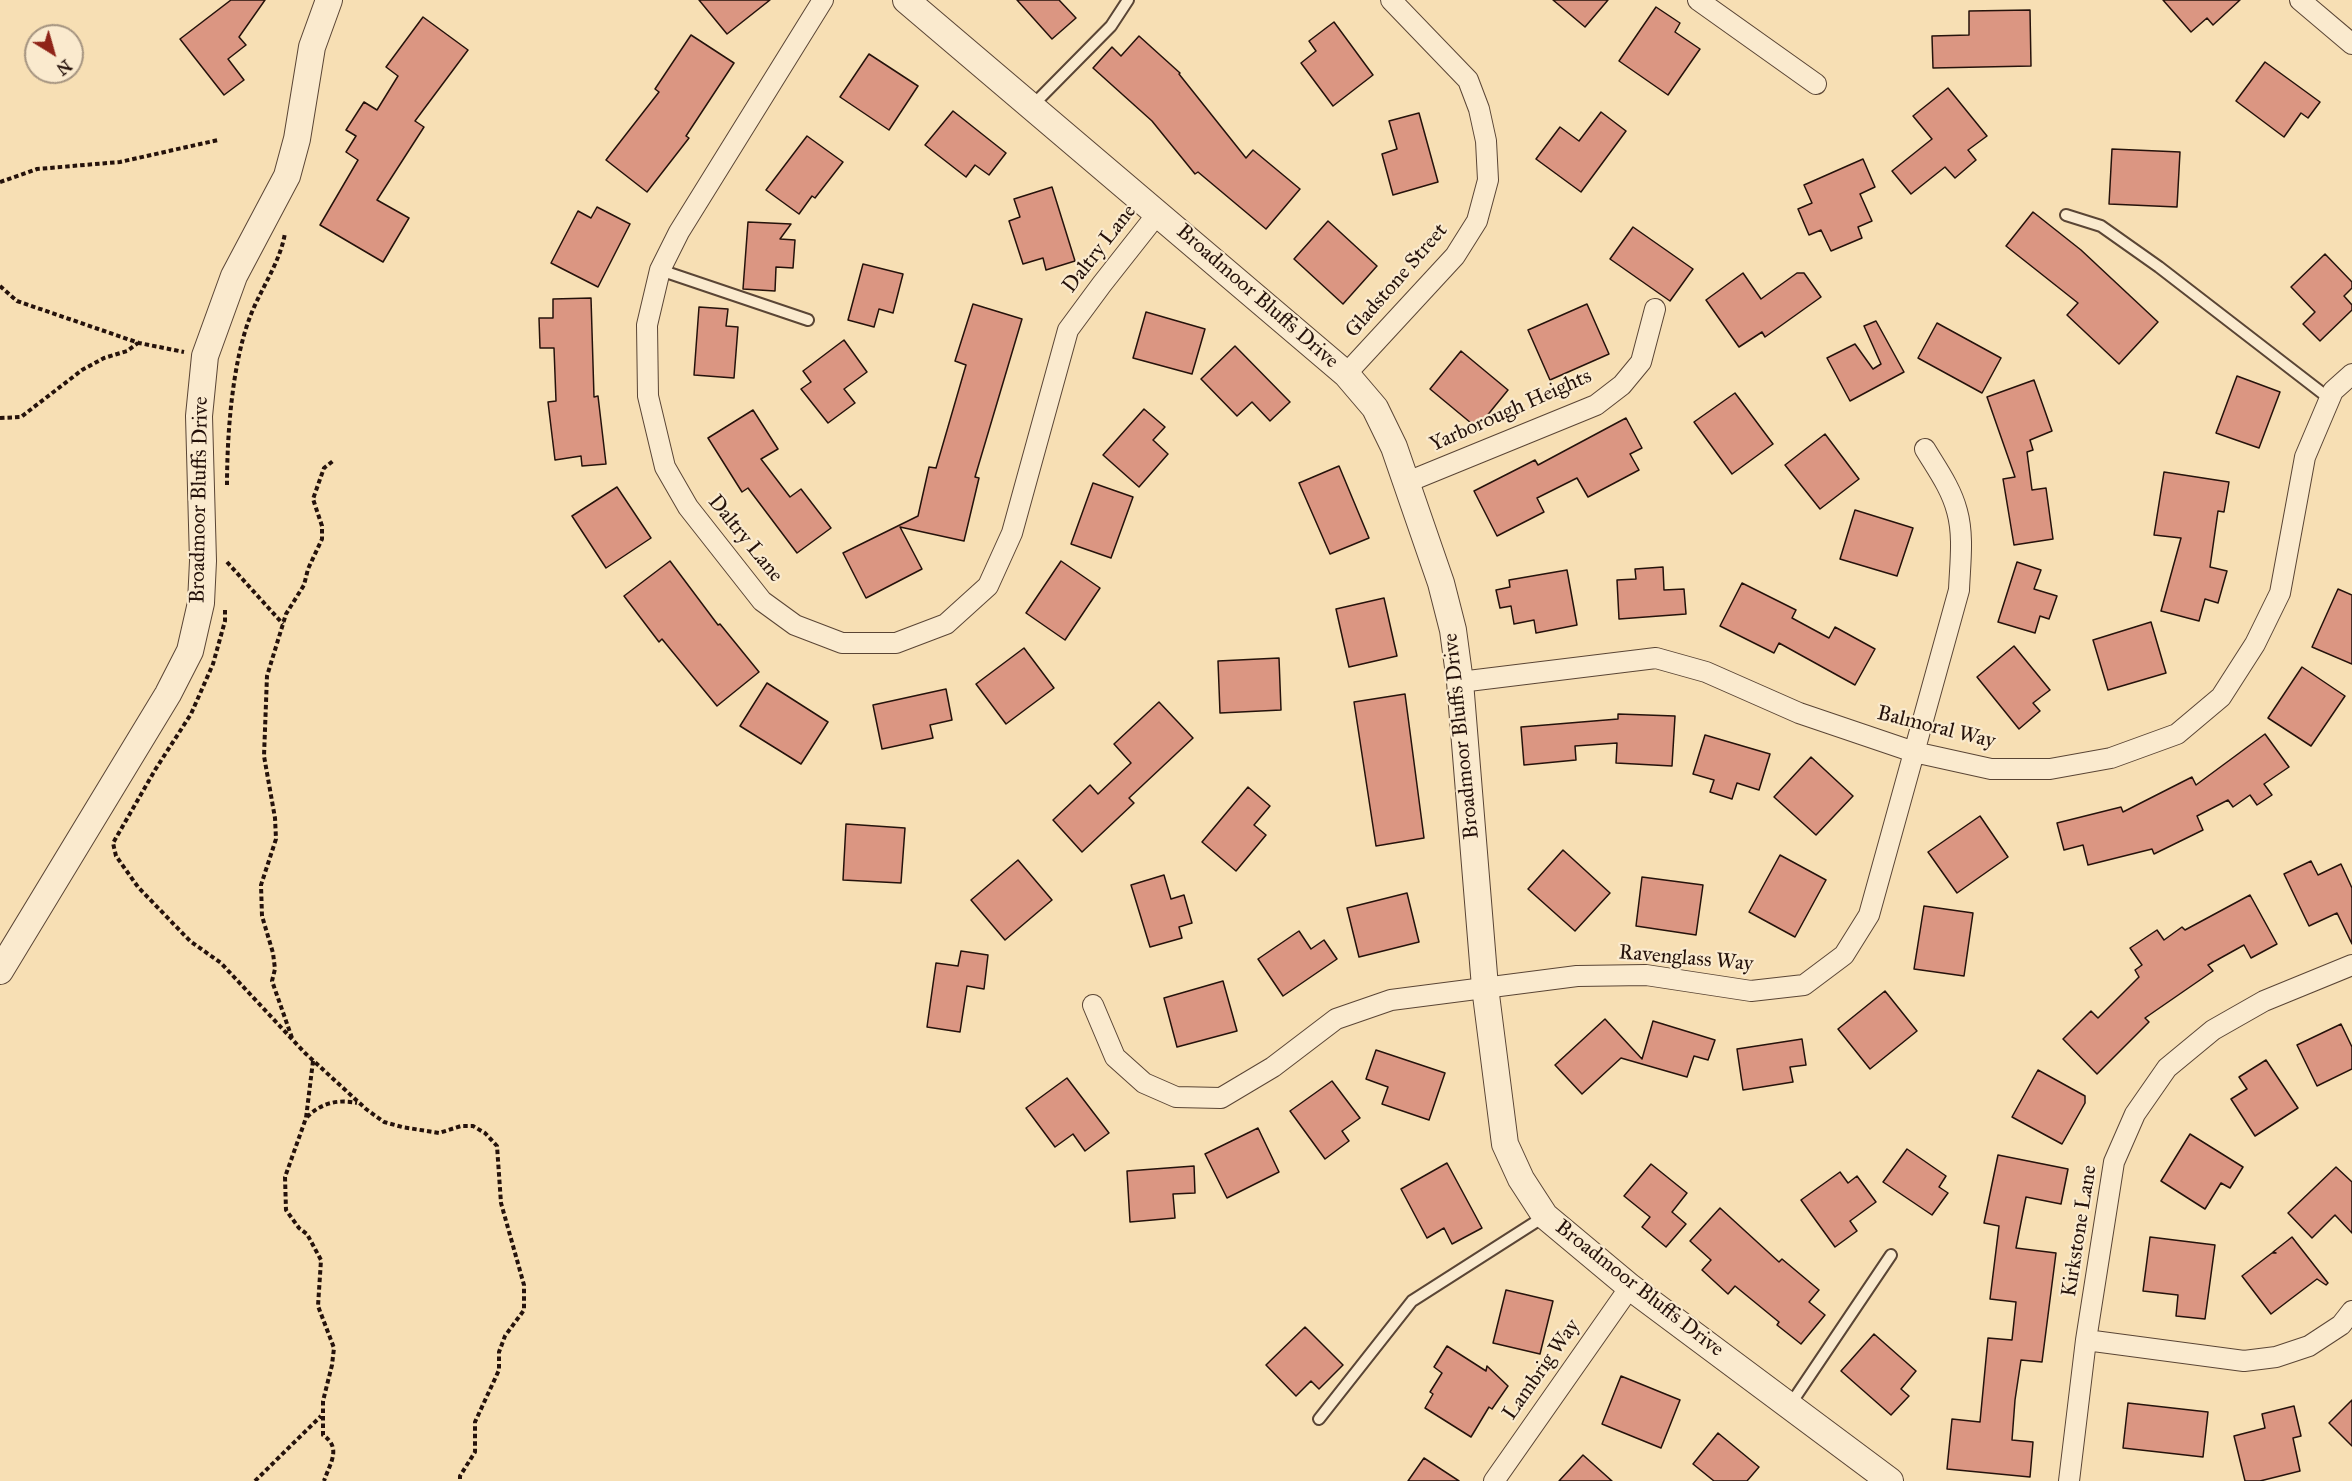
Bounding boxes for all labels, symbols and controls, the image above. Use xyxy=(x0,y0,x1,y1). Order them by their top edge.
north arrow xyxy=(24,24,84,84)
text: N xyxy=(53,55,75,79)
street label: Daltry Lane xyxy=(1058,200,1142,298)
street label: Gladstone Street xyxy=(1341,219,1453,343)
street label: Broadmoor Bluffs Drive xyxy=(1171,220,1343,374)
street label: Yarborough Heights xyxy=(1426,364,1596,458)
street label: Broadmoor Bluffs Drive xyxy=(186,396,214,604)
street label: Daltry Lane xyxy=(702,490,788,588)
street label: Broadmoor Bluffs Drive xyxy=(1439,632,1485,840)
street label: Balmoral Way xyxy=(1874,701,1998,755)
street label: Ravenglass Way xyxy=(1618,941,1754,977)
street label: Kirkstone Lane xyxy=(2057,1163,2103,1299)
street label: Broadmoor Bluffs Drive xyxy=(1550,1215,1728,1363)
street label: Lambrig Way xyxy=(1498,1315,1586,1425)

